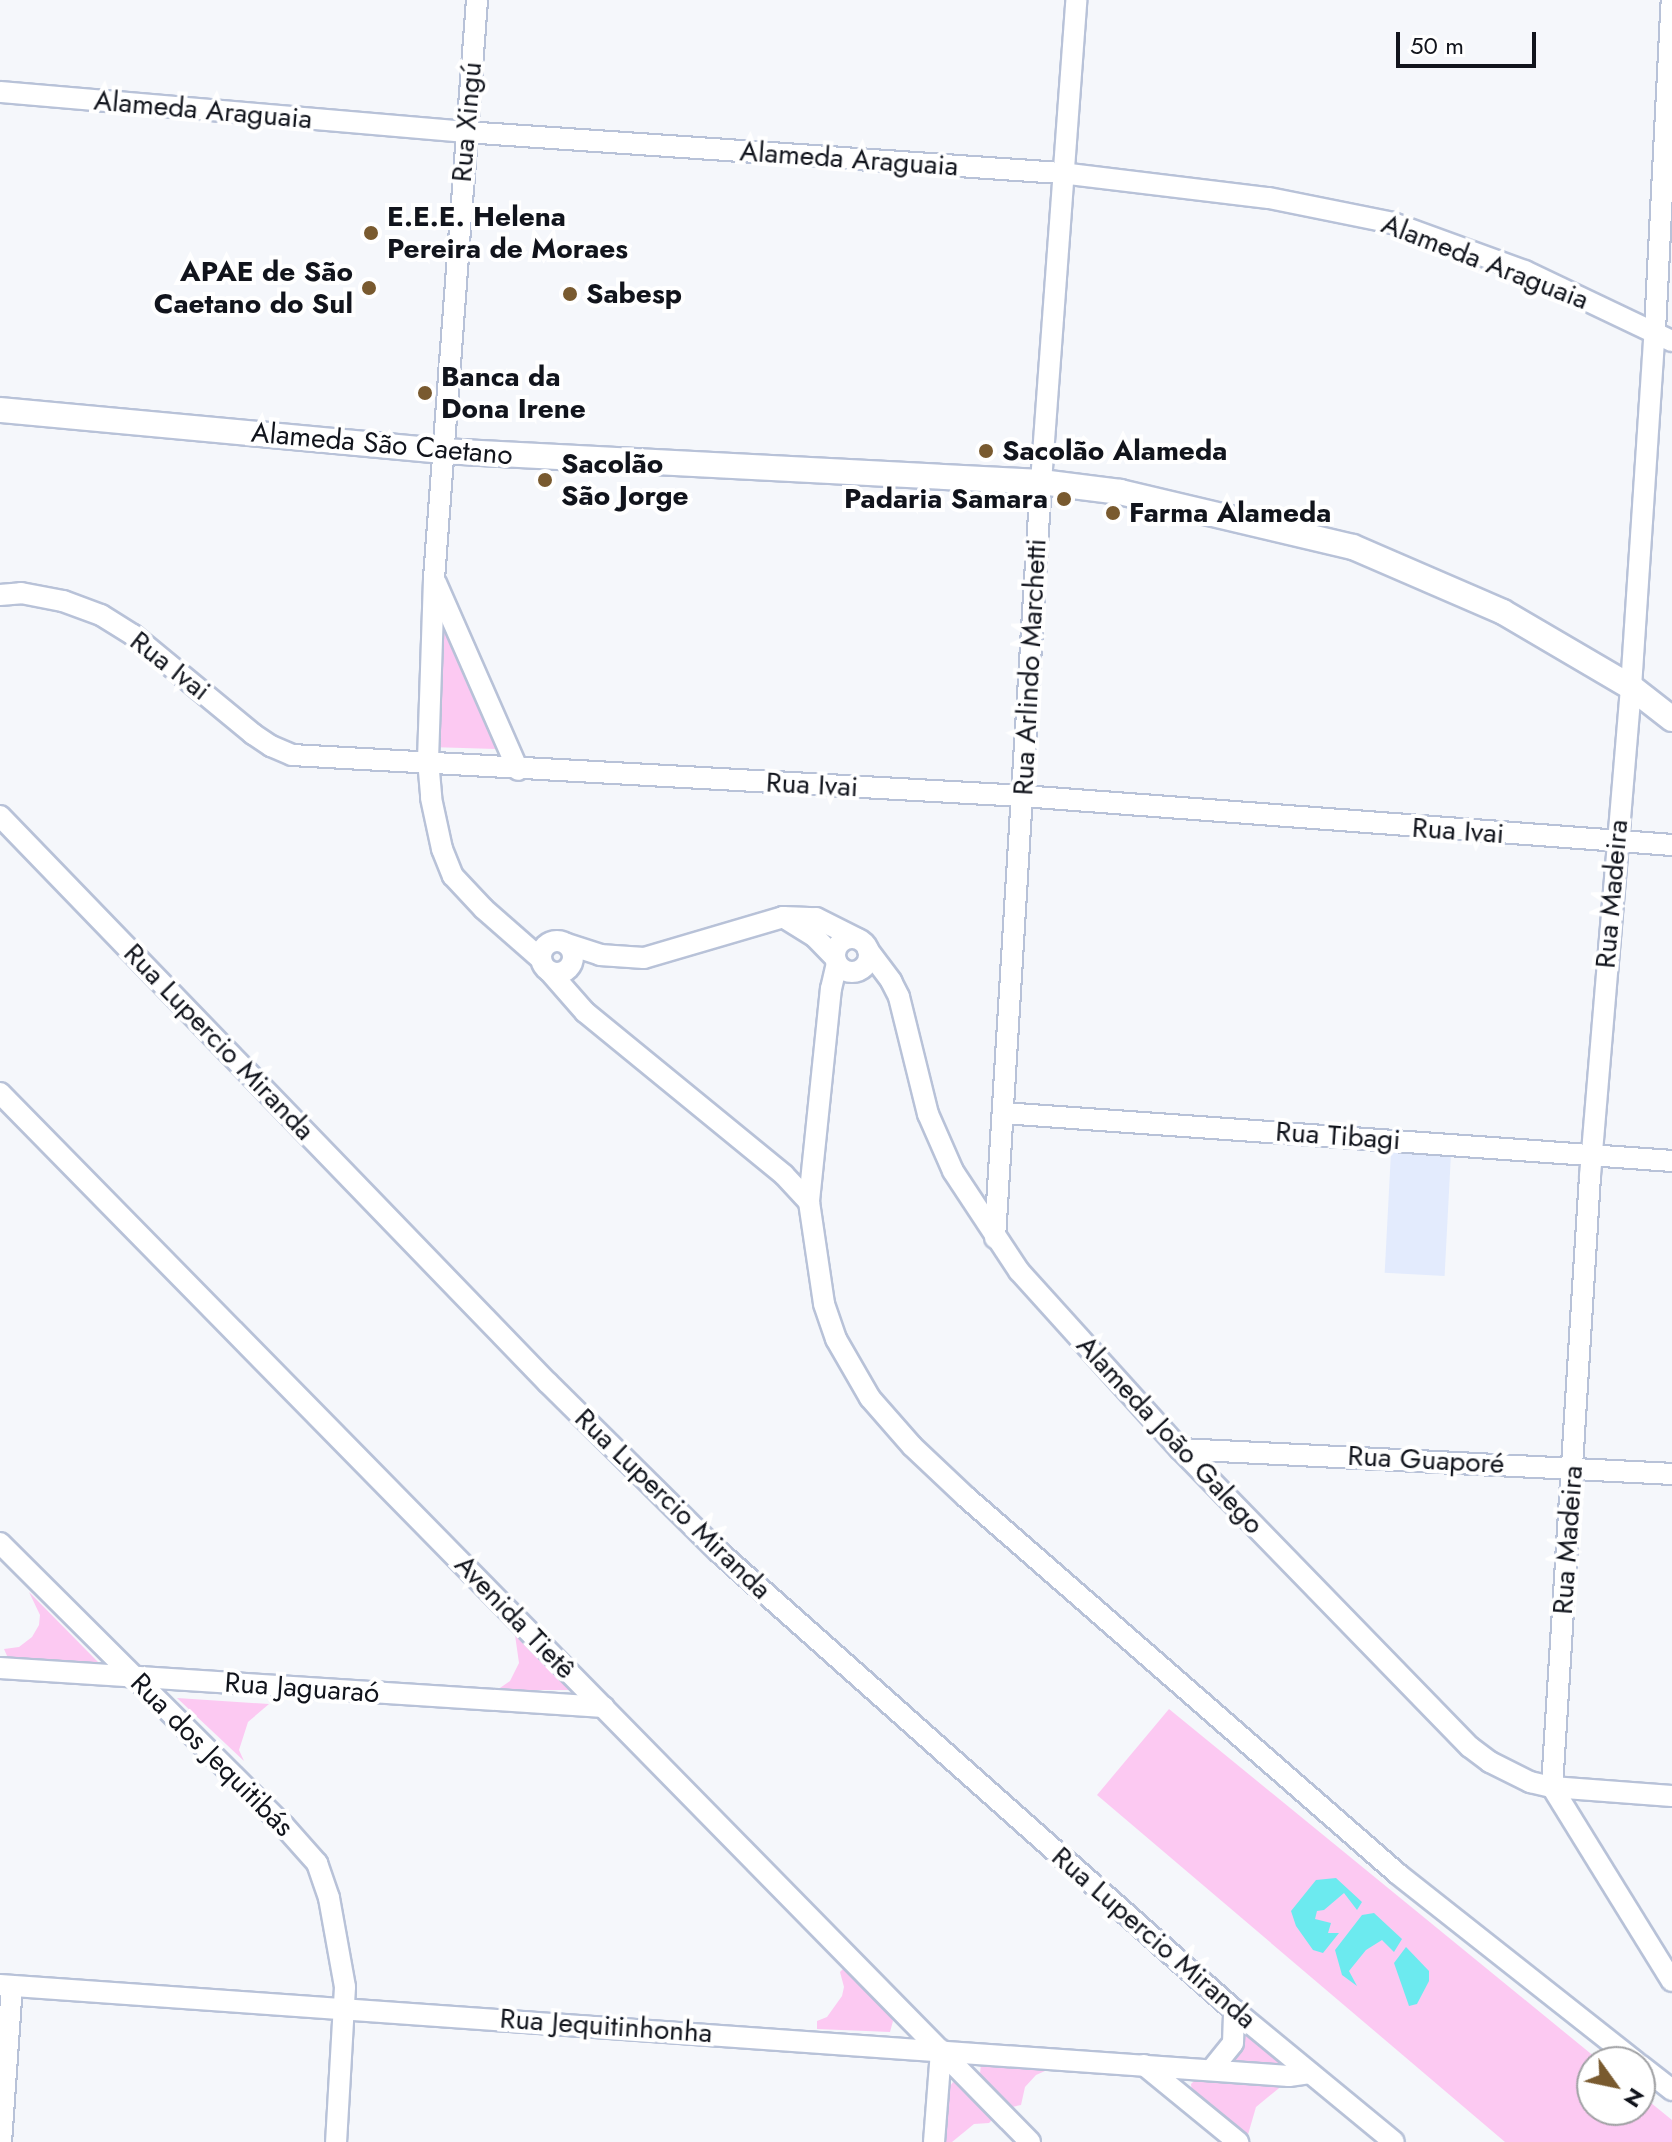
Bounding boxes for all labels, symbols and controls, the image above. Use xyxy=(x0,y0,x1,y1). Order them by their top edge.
scale bar xyxy=(1400,16,1540,66)
text: 50 m xyxy=(1410,28,1464,63)
street label: Rua Xingú xyxy=(445,61,489,183)
street label: Alameda Araguaia xyxy=(93,84,313,136)
street label: Alameda Araguaia xyxy=(739,135,959,183)
place label: E.E.E. Helena Pereira de Moraes xyxy=(387,200,628,266)
street label: Alameda Araguaia xyxy=(1377,207,1593,317)
marker: E.E.E. Helena Pereira de Moraes xyxy=(362,224,380,242)
place label: APAE de São Caetano do Sul xyxy=(154,255,353,321)
place label: Sabesp xyxy=(586,277,682,311)
marker: APAE de São Caetano do Sul xyxy=(360,279,378,297)
marker: Sabesp xyxy=(561,285,579,303)
place label: Banca da Dona Irene xyxy=(441,360,586,426)
marker: Banca da Dona Irene xyxy=(416,384,434,402)
street label: Alameda São Caetano xyxy=(250,416,514,472)
place label: Sacolão Alameda xyxy=(1002,434,1227,468)
marker: Sacolão Alameda xyxy=(977,442,995,460)
place label: Sacolão São Jorge xyxy=(561,447,689,513)
marker: Sacolão São Jorge xyxy=(536,471,554,489)
place label: Padaria Samara xyxy=(844,482,1048,516)
marker: Padaria Samara xyxy=(1055,490,1073,508)
place label: Farma Alameda xyxy=(1129,496,1331,530)
marker: Farma Alameda xyxy=(1104,504,1122,522)
street label: Rua Arlindo Marchetti xyxy=(1006,538,1054,796)
street label: Rua Ivai xyxy=(123,624,217,708)
street label: Rua Ivai xyxy=(765,766,859,804)
street label: Rua Ivai xyxy=(1411,811,1505,851)
street label: Rua Madeira xyxy=(1589,818,1635,970)
street label: Rua Lupercio Miranda xyxy=(117,937,321,1147)
street label: Rua Tibagi xyxy=(1274,1115,1402,1157)
street label: Alameda João Galego xyxy=(1069,1329,1271,1541)
street label: Rua Lupercio Miranda xyxy=(568,1402,778,1606)
street label: Rua Guaporé xyxy=(1347,1439,1505,1481)
street label: Rua Madeira xyxy=(1546,1464,1590,1616)
street label: Avenida Tietê xyxy=(448,1548,582,1686)
street label: Rua dos Jequitibás xyxy=(123,1666,301,1844)
street label: Rua Jaguaraó xyxy=(224,1666,380,1710)
street label: Rua Lupercio Miranda xyxy=(1045,1840,1263,2036)
street label: Rua Jequitinhonha xyxy=(499,2002,713,2050)
north arrow xyxy=(1576,2046,1656,2126)
text: N xyxy=(1616,2082,1653,2114)

